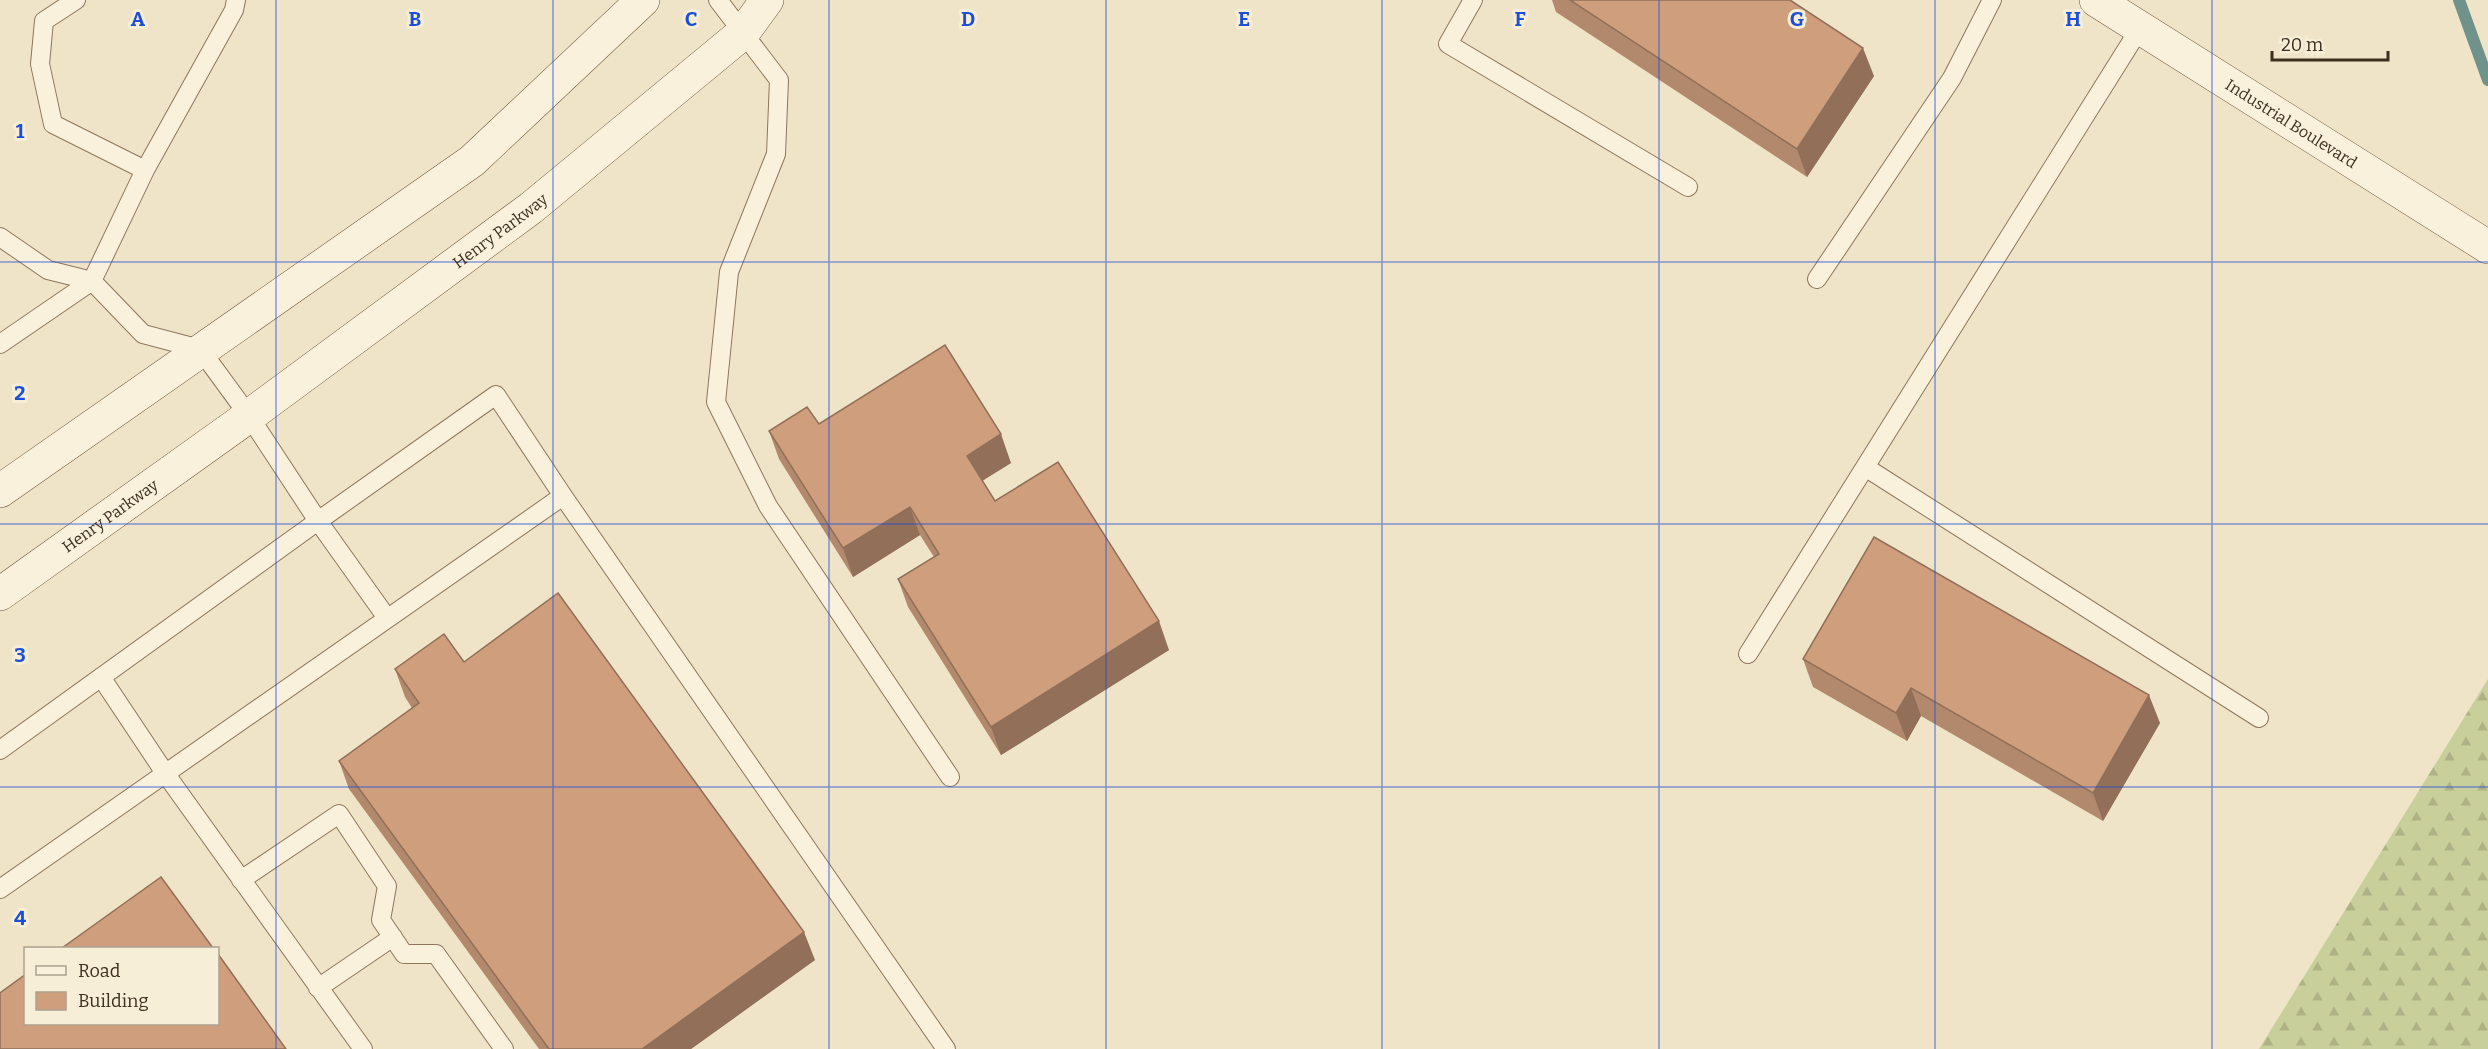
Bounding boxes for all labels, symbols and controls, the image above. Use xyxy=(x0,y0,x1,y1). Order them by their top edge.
text: A xyxy=(131,7,146,31)
text: B xyxy=(409,7,422,31)
text: C xyxy=(685,7,697,31)
text: D xyxy=(961,7,975,31)
text: E xyxy=(1238,7,1250,31)
text: F xyxy=(1514,7,1526,31)
text: G xyxy=(1790,7,1804,31)
text: H xyxy=(2065,7,2081,31)
scale bar xyxy=(2272,24,2388,62)
text: 20 m xyxy=(2281,34,2323,56)
street label: Industrial Boulevard xyxy=(2222,75,2361,172)
text: 1 xyxy=(16,119,25,143)
street label: Henry Parkway xyxy=(449,189,551,272)
text: 2 xyxy=(14,381,26,405)
street label: Henry Parkway xyxy=(58,475,162,556)
text: 3 xyxy=(14,643,26,667)
text: 4 xyxy=(14,906,26,930)
legend xyxy=(24,947,219,1025)
text: Road xyxy=(78,960,121,982)
text: Building xyxy=(78,990,149,1012)

